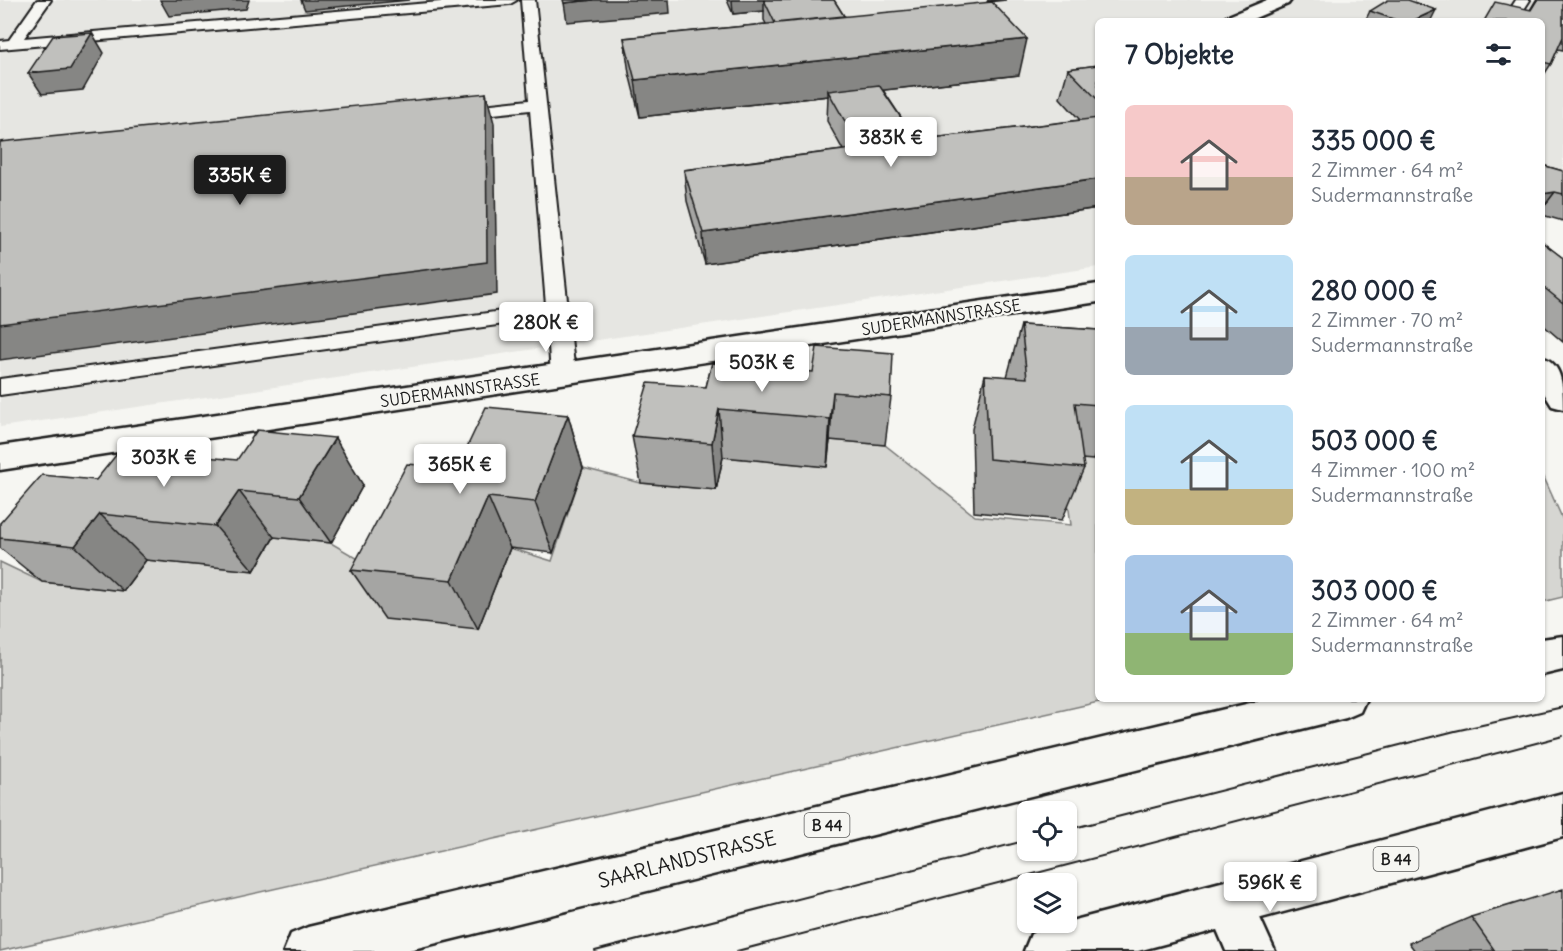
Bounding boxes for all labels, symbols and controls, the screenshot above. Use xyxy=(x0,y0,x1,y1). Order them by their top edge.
text: 7 Objekte xyxy=(1125,38,1234,71)
icon: filters xyxy=(1482,38,1515,71)
pin: 383K € xyxy=(842,117,940,168)
text: 383K € xyxy=(859,124,923,149)
text: 335 000 € xyxy=(1311,124,1436,157)
icon: home xyxy=(1173,129,1245,201)
pin: 335K € xyxy=(191,155,289,206)
text: 2 Zimmer · 64 m² xyxy=(1311,157,1463,182)
text: 335K € xyxy=(208,162,272,187)
text: Sudermannstraße xyxy=(1311,182,1473,207)
text: 280 000 € xyxy=(1311,274,1438,307)
icon: home xyxy=(1173,279,1245,351)
street label: SUDERMANNSTRASSE xyxy=(860,295,1022,339)
pin: 280K € xyxy=(497,302,595,353)
text: 2 Zimmer · 70 m² xyxy=(1311,307,1463,332)
text: 280K € xyxy=(513,309,579,334)
text: Sudermannstraße xyxy=(1311,332,1473,357)
pin: 503K € xyxy=(713,342,811,393)
text: 503K € xyxy=(729,349,795,374)
street label: SUDERMANNSTRASSE xyxy=(379,369,541,411)
text: 503 000 € xyxy=(1311,424,1438,457)
icon: home xyxy=(1173,429,1245,501)
pin: 303K € xyxy=(115,437,213,488)
text: 303K € xyxy=(131,444,197,469)
pin: 365K € xyxy=(411,444,509,495)
text: 365K € xyxy=(428,451,492,476)
text: 4 Zimmer · 100 m² xyxy=(1311,457,1475,482)
text: Sudermannstraße xyxy=(1311,482,1473,507)
text: 303 000 € xyxy=(1311,574,1438,607)
icon: home xyxy=(1173,579,1245,651)
text: 2 Zimmer · 64 m² xyxy=(1311,607,1463,632)
text: Sudermannstraße xyxy=(1311,632,1473,657)
map controls xyxy=(1017,801,1077,933)
button: locate xyxy=(1017,801,1077,861)
road number: B 44 xyxy=(804,813,850,837)
street label: SAARLANDSTRASSE xyxy=(595,825,779,893)
road number: B 44 xyxy=(1374,847,1418,871)
pin: 596K € xyxy=(1221,862,1319,913)
text: 596K € xyxy=(1238,869,1302,894)
button: layers xyxy=(1017,873,1077,933)

